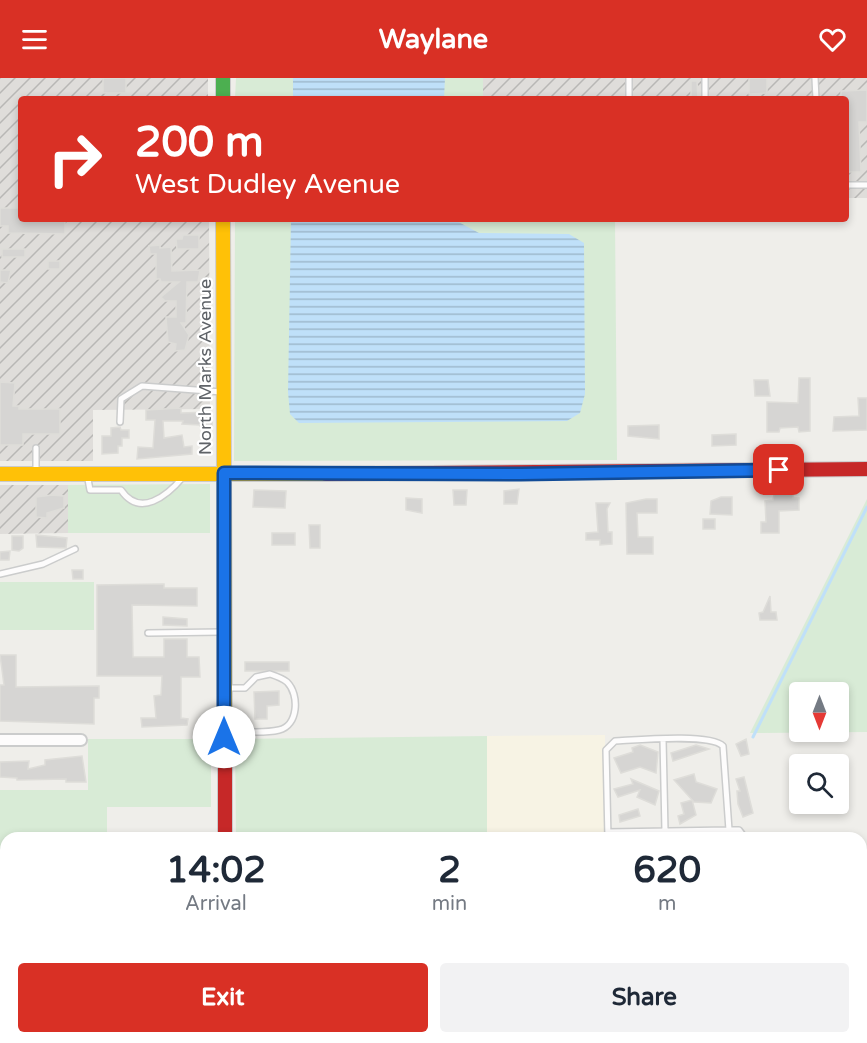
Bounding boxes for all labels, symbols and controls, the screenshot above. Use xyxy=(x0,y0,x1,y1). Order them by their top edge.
icon: menu xyxy=(18,23,51,56)
text: Waylane xyxy=(379,23,488,56)
icon: heart xyxy=(816,23,849,56)
text: 200 m xyxy=(135,117,264,168)
icon: right xyxy=(36,120,114,198)
text: West Dudley Avenue xyxy=(135,168,400,201)
street label: North Marks Avenue xyxy=(194,279,216,455)
pin xyxy=(753,444,804,495)
icon: arrive xyxy=(762,453,795,486)
north arrow xyxy=(789,682,849,742)
map controls xyxy=(789,682,849,814)
position arrow xyxy=(192,705,256,769)
button: search xyxy=(789,754,849,814)
text: 14:02 xyxy=(166,849,266,892)
text: 2 xyxy=(438,849,461,892)
text: 620 xyxy=(633,849,701,892)
text: Arrival xyxy=(185,892,247,916)
text: min xyxy=(432,892,467,916)
text: m xyxy=(658,892,676,916)
button: Exit xyxy=(18,963,428,1032)
button: Share xyxy=(440,963,849,1032)

